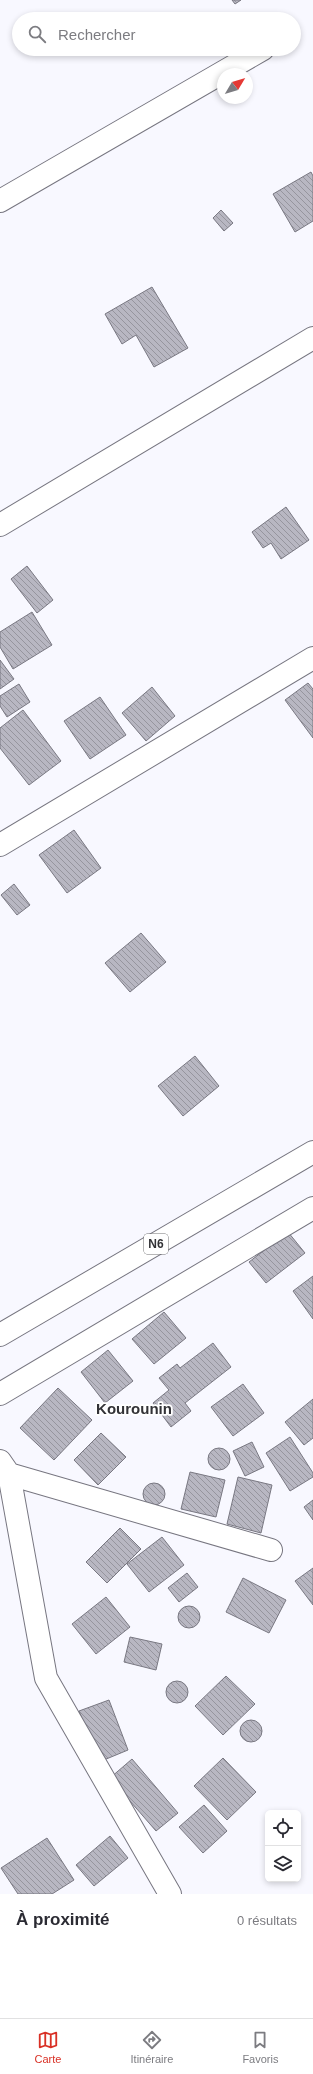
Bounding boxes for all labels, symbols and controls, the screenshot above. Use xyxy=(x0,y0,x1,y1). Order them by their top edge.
search box xyxy=(12,12,301,56)
icon: search xyxy=(26,23,48,45)
text: Rechercher xyxy=(58,26,136,43)
north arrow xyxy=(217,68,253,104)
road number: N6 xyxy=(144,1234,168,1254)
district label: Kourounin xyxy=(96,1400,172,1417)
map controls xyxy=(265,1810,301,1882)
button: locate xyxy=(265,1810,301,1846)
button: layers xyxy=(265,1846,301,1882)
text: À proximité xyxy=(16,1910,110,1929)
text: 0 résultats xyxy=(237,1913,297,1928)
tab: Carte xyxy=(35,2029,61,2065)
tab: Itinéraire xyxy=(131,2029,173,2065)
tab: Favoris xyxy=(242,2029,278,2065)

